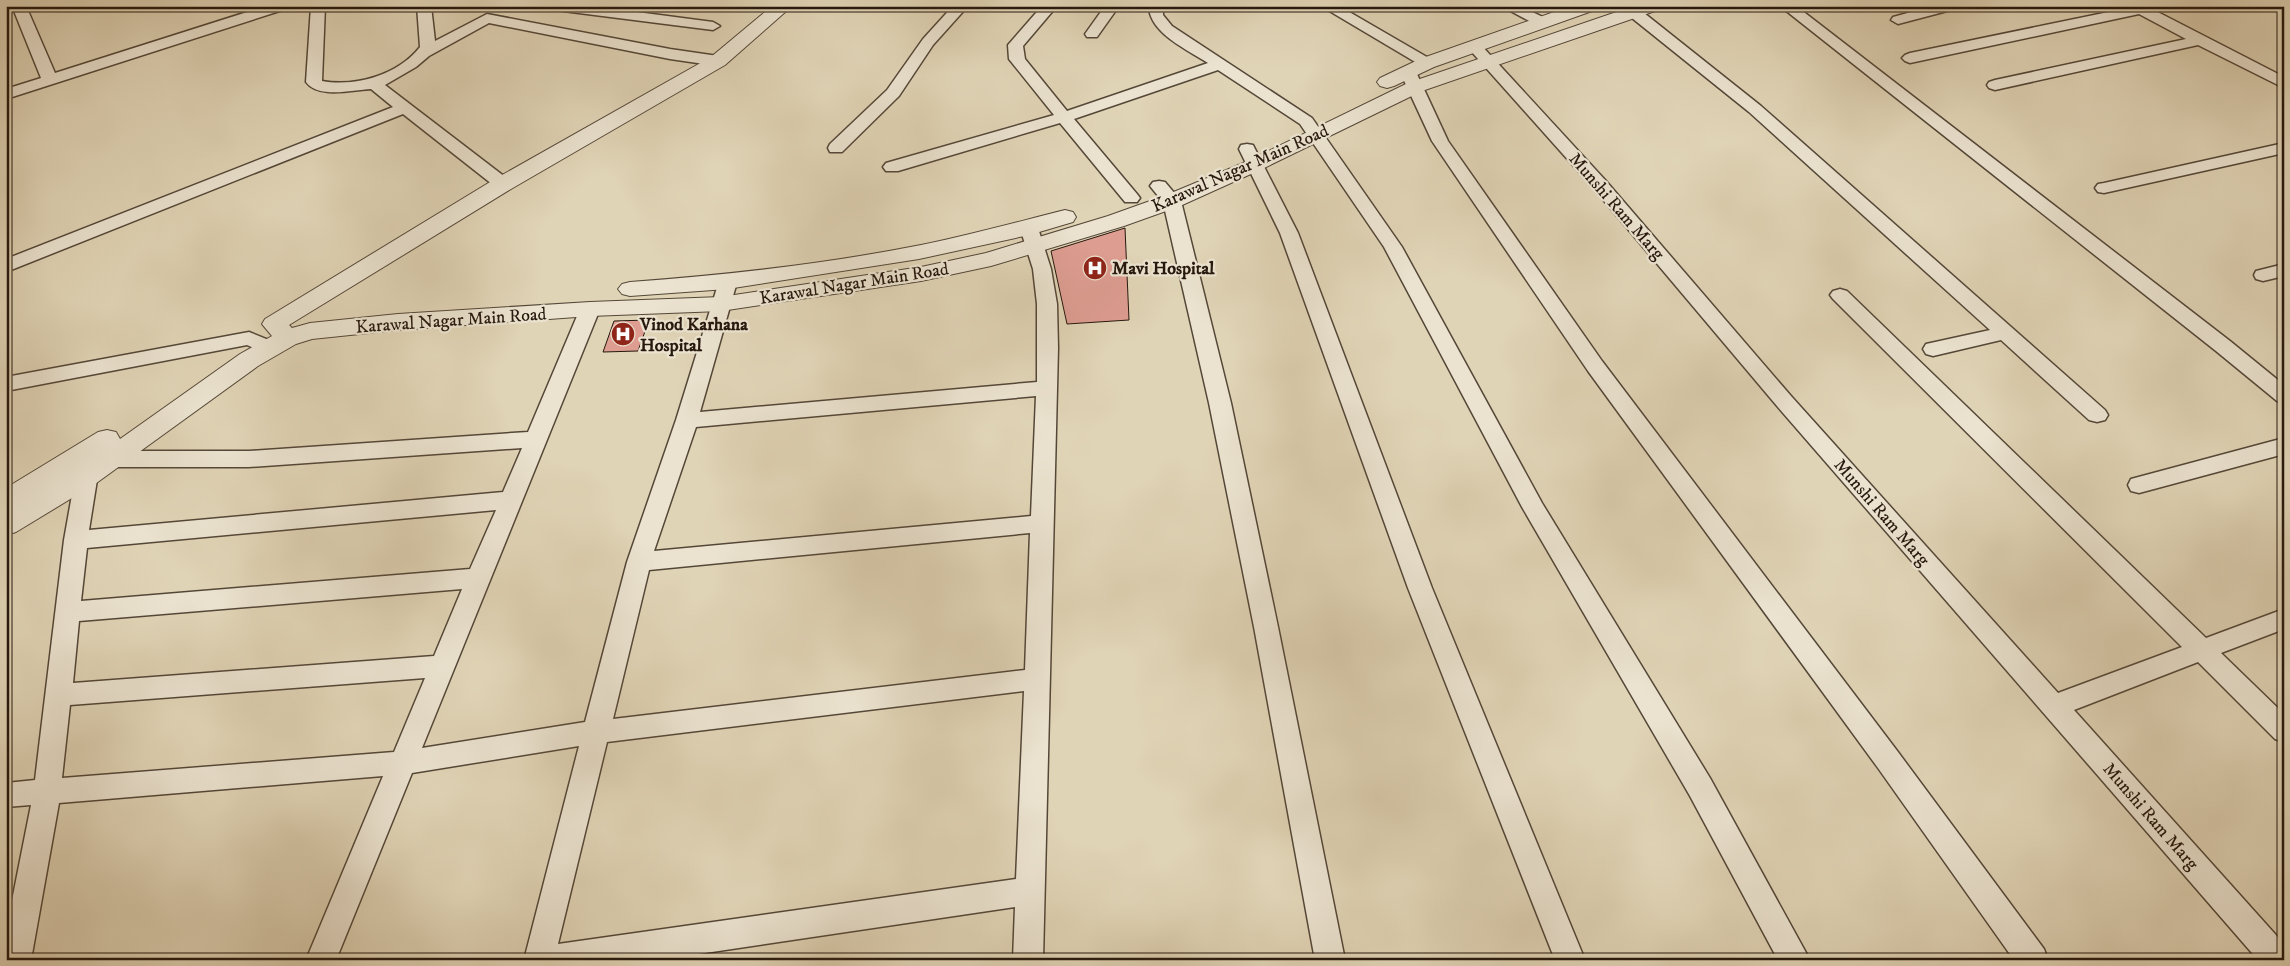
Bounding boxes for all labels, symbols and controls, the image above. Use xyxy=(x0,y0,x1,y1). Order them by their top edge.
street label: Karawal Nagar Main Road xyxy=(1149,120,1332,218)
street label: Munshi Ram Marg xyxy=(1564,149,1669,265)
hospital icon: Mavi Hospital xyxy=(1082,255,1108,281)
street label: Karawal Nagar Main Road xyxy=(758,258,950,310)
place label: Mavi Hospital xyxy=(1112,258,1215,280)
street label: Karawal Nagar Main Road xyxy=(355,303,547,339)
place label: Vinod Karhana Hospital xyxy=(639,314,748,357)
hospital icon: Vinod Karhana Hospital xyxy=(610,321,636,347)
street label: Munshi Ram Marg xyxy=(1829,455,1934,571)
street label: Munshi Ram Marg xyxy=(2098,759,2203,875)

